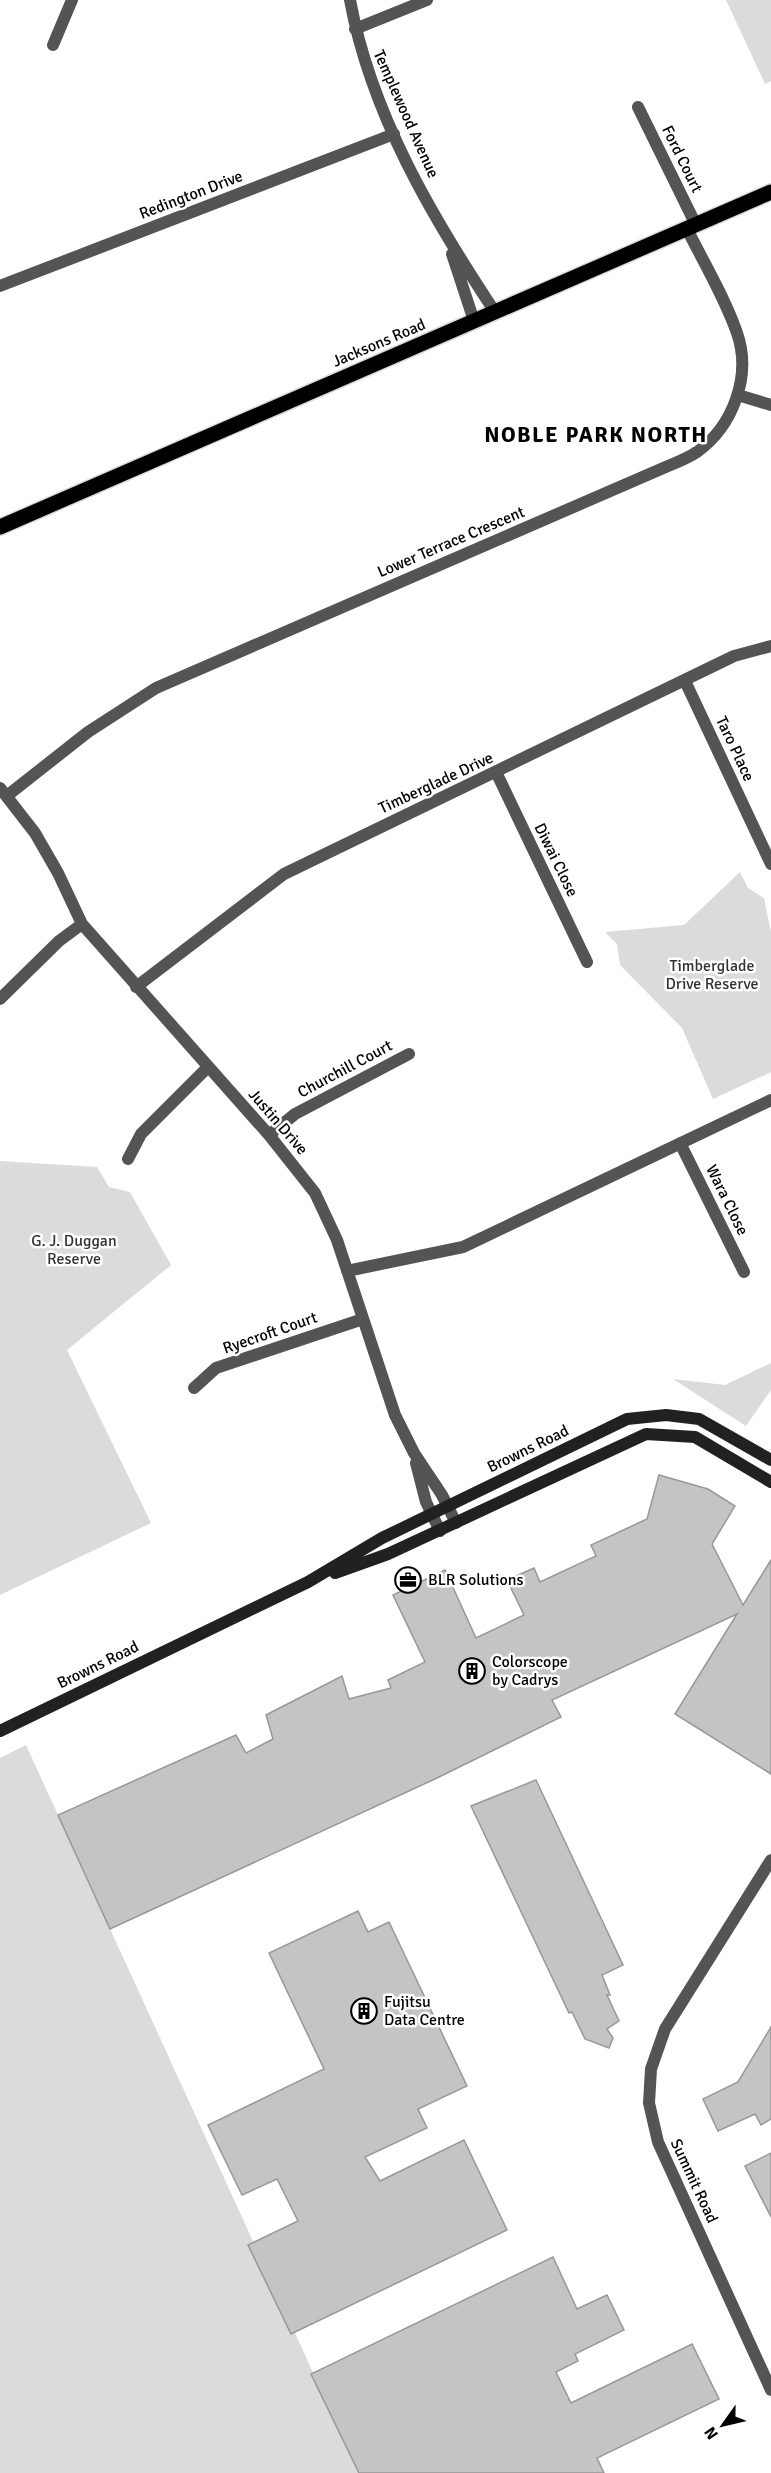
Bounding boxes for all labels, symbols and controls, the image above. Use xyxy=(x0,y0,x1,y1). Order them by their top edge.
street label: Templewood Avenue xyxy=(369,47,443,181)
street label: Ford Court xyxy=(657,122,707,196)
street label: Redington Drive xyxy=(136,166,246,224)
street label: Jacksons Road xyxy=(329,314,429,372)
district label: NOBLE PARK NORTH xyxy=(484,421,708,448)
street label: Lower Terrace Crescent xyxy=(374,502,528,582)
street label: Taro Place xyxy=(711,713,759,785)
street label: Timberglade Drive xyxy=(376,748,496,818)
street label: Diwai Close xyxy=(530,820,582,900)
park label: Timberglade Drive Reserve xyxy=(665,956,759,994)
street label: Churchill Court xyxy=(294,1035,396,1102)
street label: Justin Drive xyxy=(244,1085,312,1159)
street label: Wara Close xyxy=(701,1161,753,1239)
park label: G. J. Duggan Reserve xyxy=(31,1231,117,1269)
street label: Ryecroft Court xyxy=(220,1307,320,1359)
street label: Browns Road xyxy=(484,1421,572,1477)
office icon: BLR Solutions xyxy=(393,1565,423,1595)
place label: BLR Solutions xyxy=(428,1570,524,1590)
street label: Browns Road xyxy=(54,1637,142,1693)
place label: Colorscope by Cadrys xyxy=(492,1652,568,1690)
building icon: Colorscope by Cadrys xyxy=(457,1656,487,1686)
place label: Fujitsu Data Centre xyxy=(384,1992,465,2030)
building icon: Fujitsu Data Centre xyxy=(349,1996,379,2026)
street label: Summit Road xyxy=(666,2136,722,2226)
north arrow xyxy=(693,2395,753,2455)
text: N xyxy=(700,2423,723,2443)

